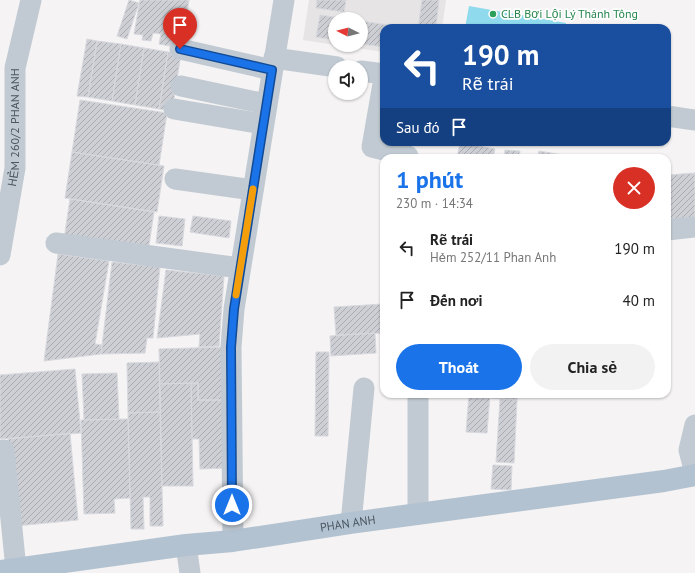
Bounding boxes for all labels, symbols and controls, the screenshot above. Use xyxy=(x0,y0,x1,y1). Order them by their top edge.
place label: CLB Bơi Lội Lý Thánh Tông xyxy=(501,6,638,21)
pin xyxy=(163,8,197,49)
marker: CLB Bơi Lội Lý Thánh Tông xyxy=(488,9,498,19)
north arrow xyxy=(328,12,368,52)
map controls xyxy=(328,12,368,100)
icon: arrive xyxy=(169,14,191,36)
text: 190 m xyxy=(462,36,539,73)
icon: left xyxy=(396,40,448,92)
button: sound xyxy=(328,60,368,100)
street label: HẺM 260/2 PHAN ANH xyxy=(4,68,22,187)
text: Rẽ trái xyxy=(462,72,514,95)
icon: arrive xyxy=(448,116,470,138)
text: Sau đó xyxy=(396,118,440,137)
text: 1 phút xyxy=(396,164,463,195)
button: close xyxy=(613,167,655,209)
text: 230 m · 14:34 xyxy=(396,195,473,212)
text: Rẽ trái xyxy=(430,230,473,249)
icon: left xyxy=(396,237,418,259)
text: 190 m xyxy=(614,239,655,258)
text: Hẻm 252/11 Phan Anh xyxy=(430,249,556,266)
icon: arrive xyxy=(396,289,418,311)
text: Đến nơi xyxy=(430,291,483,310)
text: 40 m xyxy=(622,291,655,310)
button: Thoát xyxy=(396,344,522,390)
button: Chia sẻ xyxy=(530,344,655,390)
position arrow xyxy=(211,484,253,526)
street label: PHAN ANH xyxy=(319,512,376,535)

